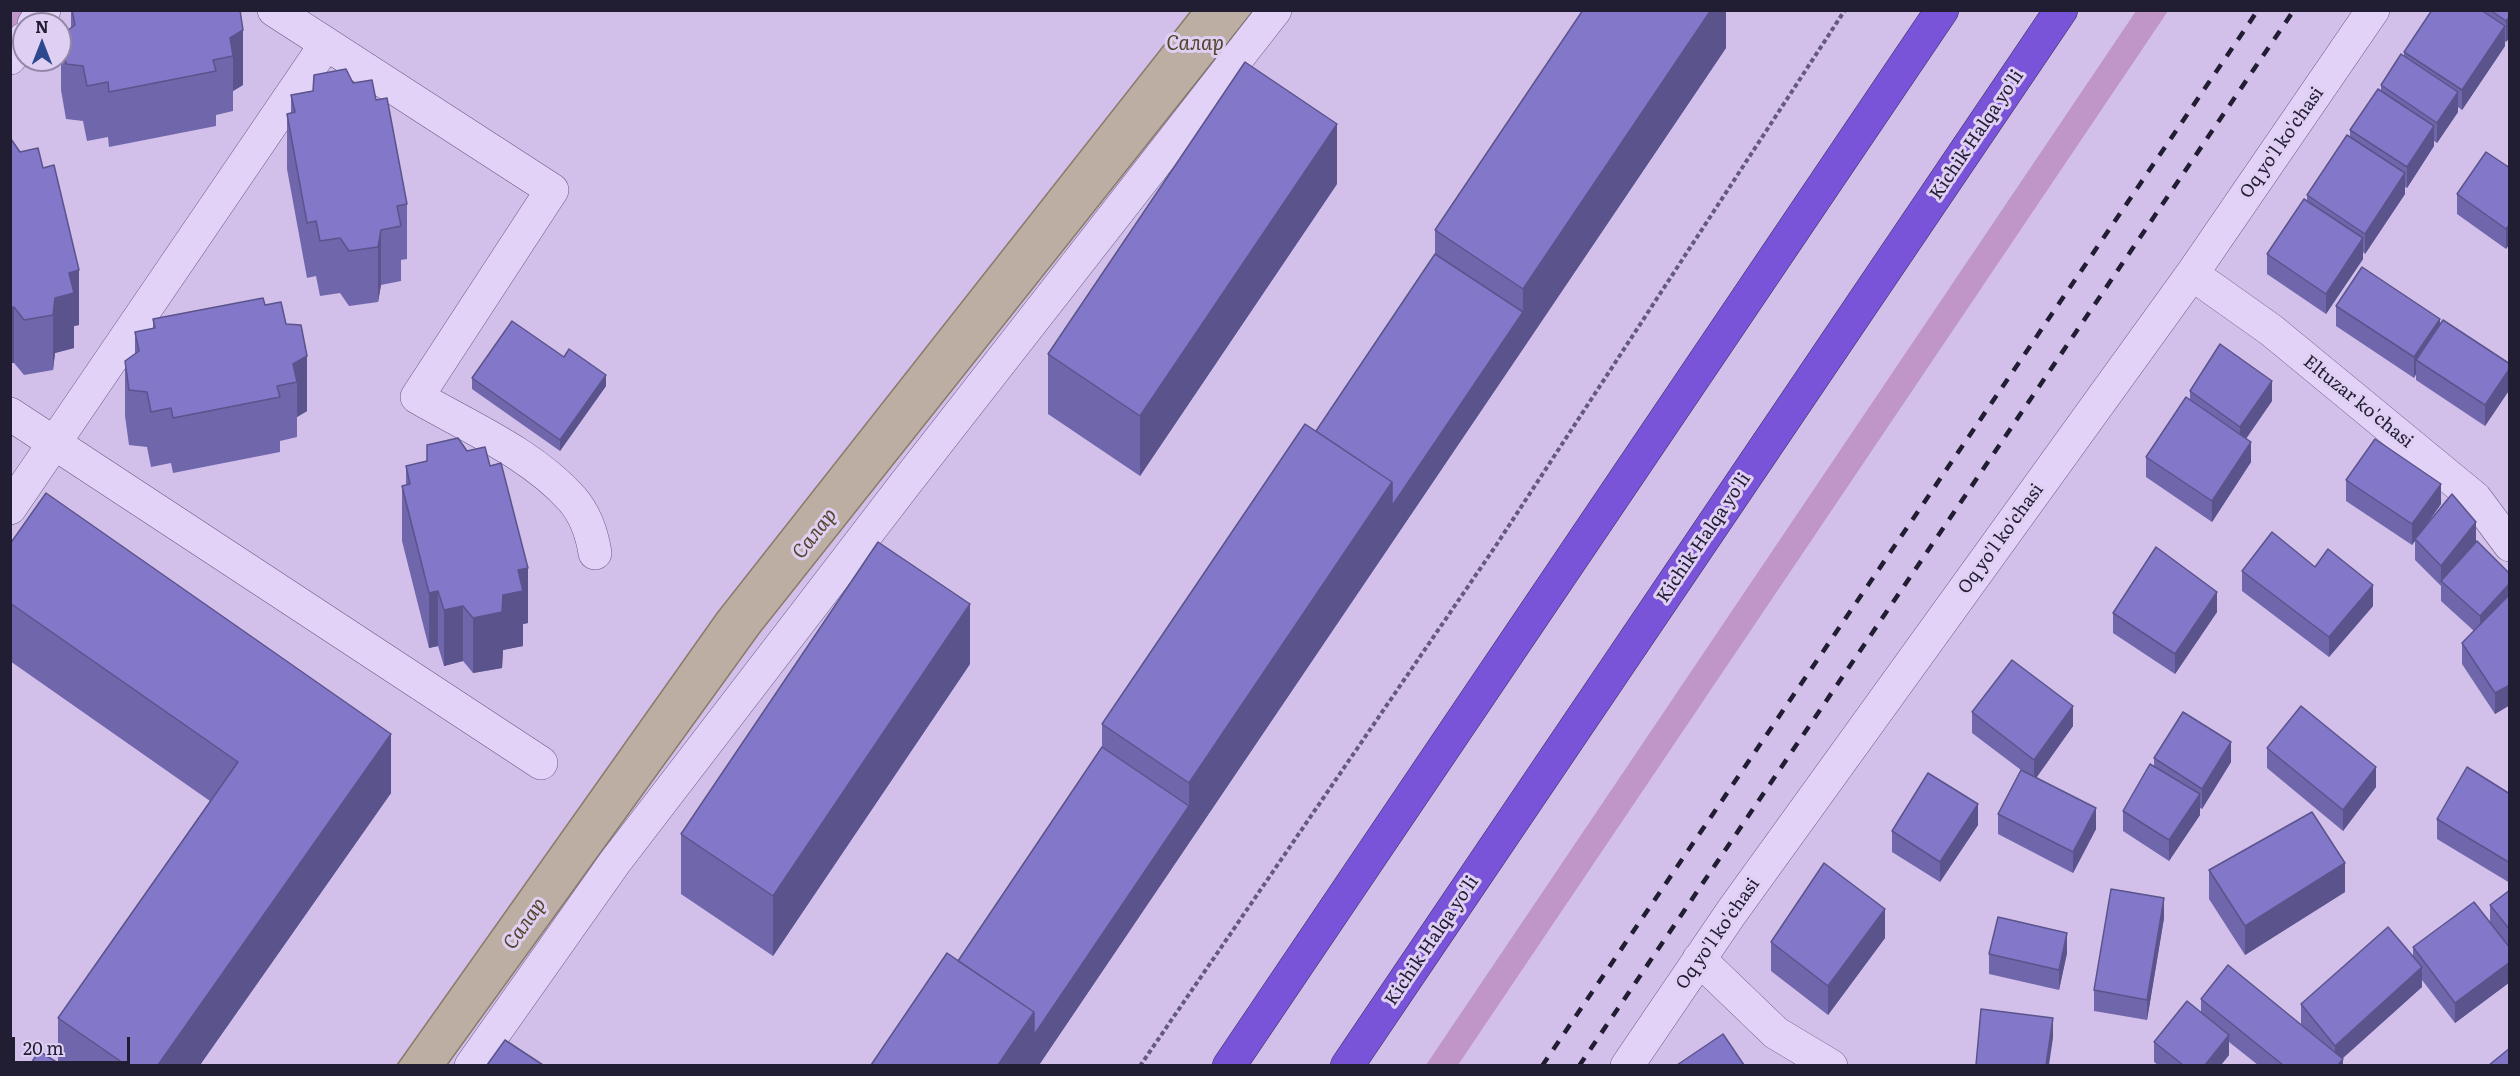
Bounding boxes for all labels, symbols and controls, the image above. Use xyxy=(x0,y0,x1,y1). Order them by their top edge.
north arrow xyxy=(12,12,72,72)
text: N xyxy=(35,14,49,38)
water label: Салар xyxy=(1166,32,1224,56)
street label: Kichik Halqa yo'li xyxy=(1926,66,2028,204)
street label: Oq yo'l ko'chasi xyxy=(2236,83,2328,203)
street label: Eltuzar ko'chasi xyxy=(2299,351,2417,453)
street label: Kichik Halqa yo'li xyxy=(1653,469,1755,607)
street label: Oq yo'l ko'chasi xyxy=(1954,480,2048,598)
water label: Салар xyxy=(788,504,842,564)
street label: Kichik Halqa yo'li xyxy=(1381,872,1483,1010)
street label: Oq yo'l ko'chasi xyxy=(1672,874,1764,994)
water label: Салар xyxy=(499,893,551,955)
scale bar xyxy=(15,1025,134,1063)
text: 20 m xyxy=(23,1034,64,1061)

